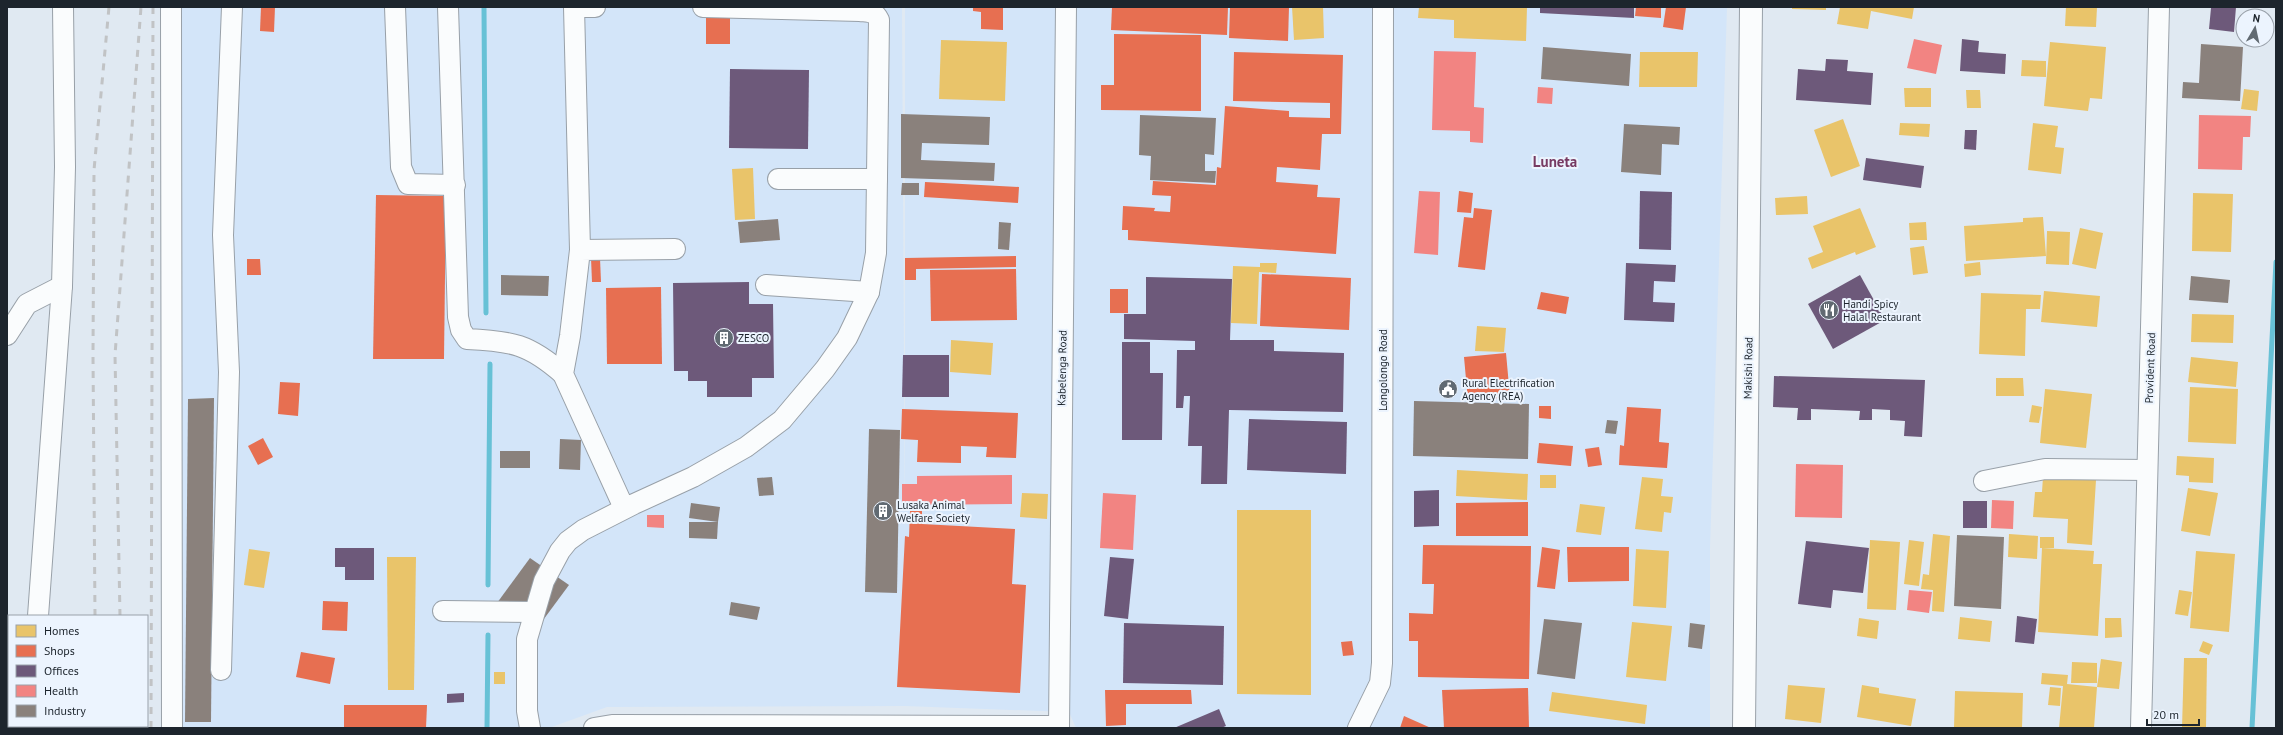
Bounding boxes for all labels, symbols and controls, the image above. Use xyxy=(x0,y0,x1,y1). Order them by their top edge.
north arrow xyxy=(2235,8,2275,48)
text: N xyxy=(2252,11,2261,26)
district label: Luneta xyxy=(1533,152,1577,171)
place label: Handi Spicy Halal Restaurant xyxy=(1843,297,1921,324)
restaurant icon: Handi Spicy Halal Restaurant xyxy=(1818,299,1840,321)
building icon: ZESCO xyxy=(713,327,735,349)
street label: Longolongo Road xyxy=(1376,329,1390,411)
street label: Kabelenga Road xyxy=(1054,330,1070,406)
place label: ZESCO xyxy=(738,331,769,345)
street label: Provident Road xyxy=(2142,332,2158,404)
street label: Makishi Road xyxy=(1740,337,1756,399)
place label: Rural Electrification Agency (REA) xyxy=(1462,376,1555,403)
public building icon: Rural Electrification Agency (REA) xyxy=(1437,378,1459,400)
place label: Lusaka Animal Welfare Society xyxy=(897,498,971,525)
building icon: Lusaka Animal Welfare Society xyxy=(872,500,894,522)
legend xyxy=(8,615,148,727)
text: Homes xyxy=(44,623,79,638)
text: Shops xyxy=(44,643,75,658)
text: Offices xyxy=(44,663,79,678)
text: Health xyxy=(44,683,78,698)
scale bar xyxy=(2147,701,2199,727)
text: Industry xyxy=(44,703,86,718)
text: 20 m xyxy=(2153,707,2179,722)

